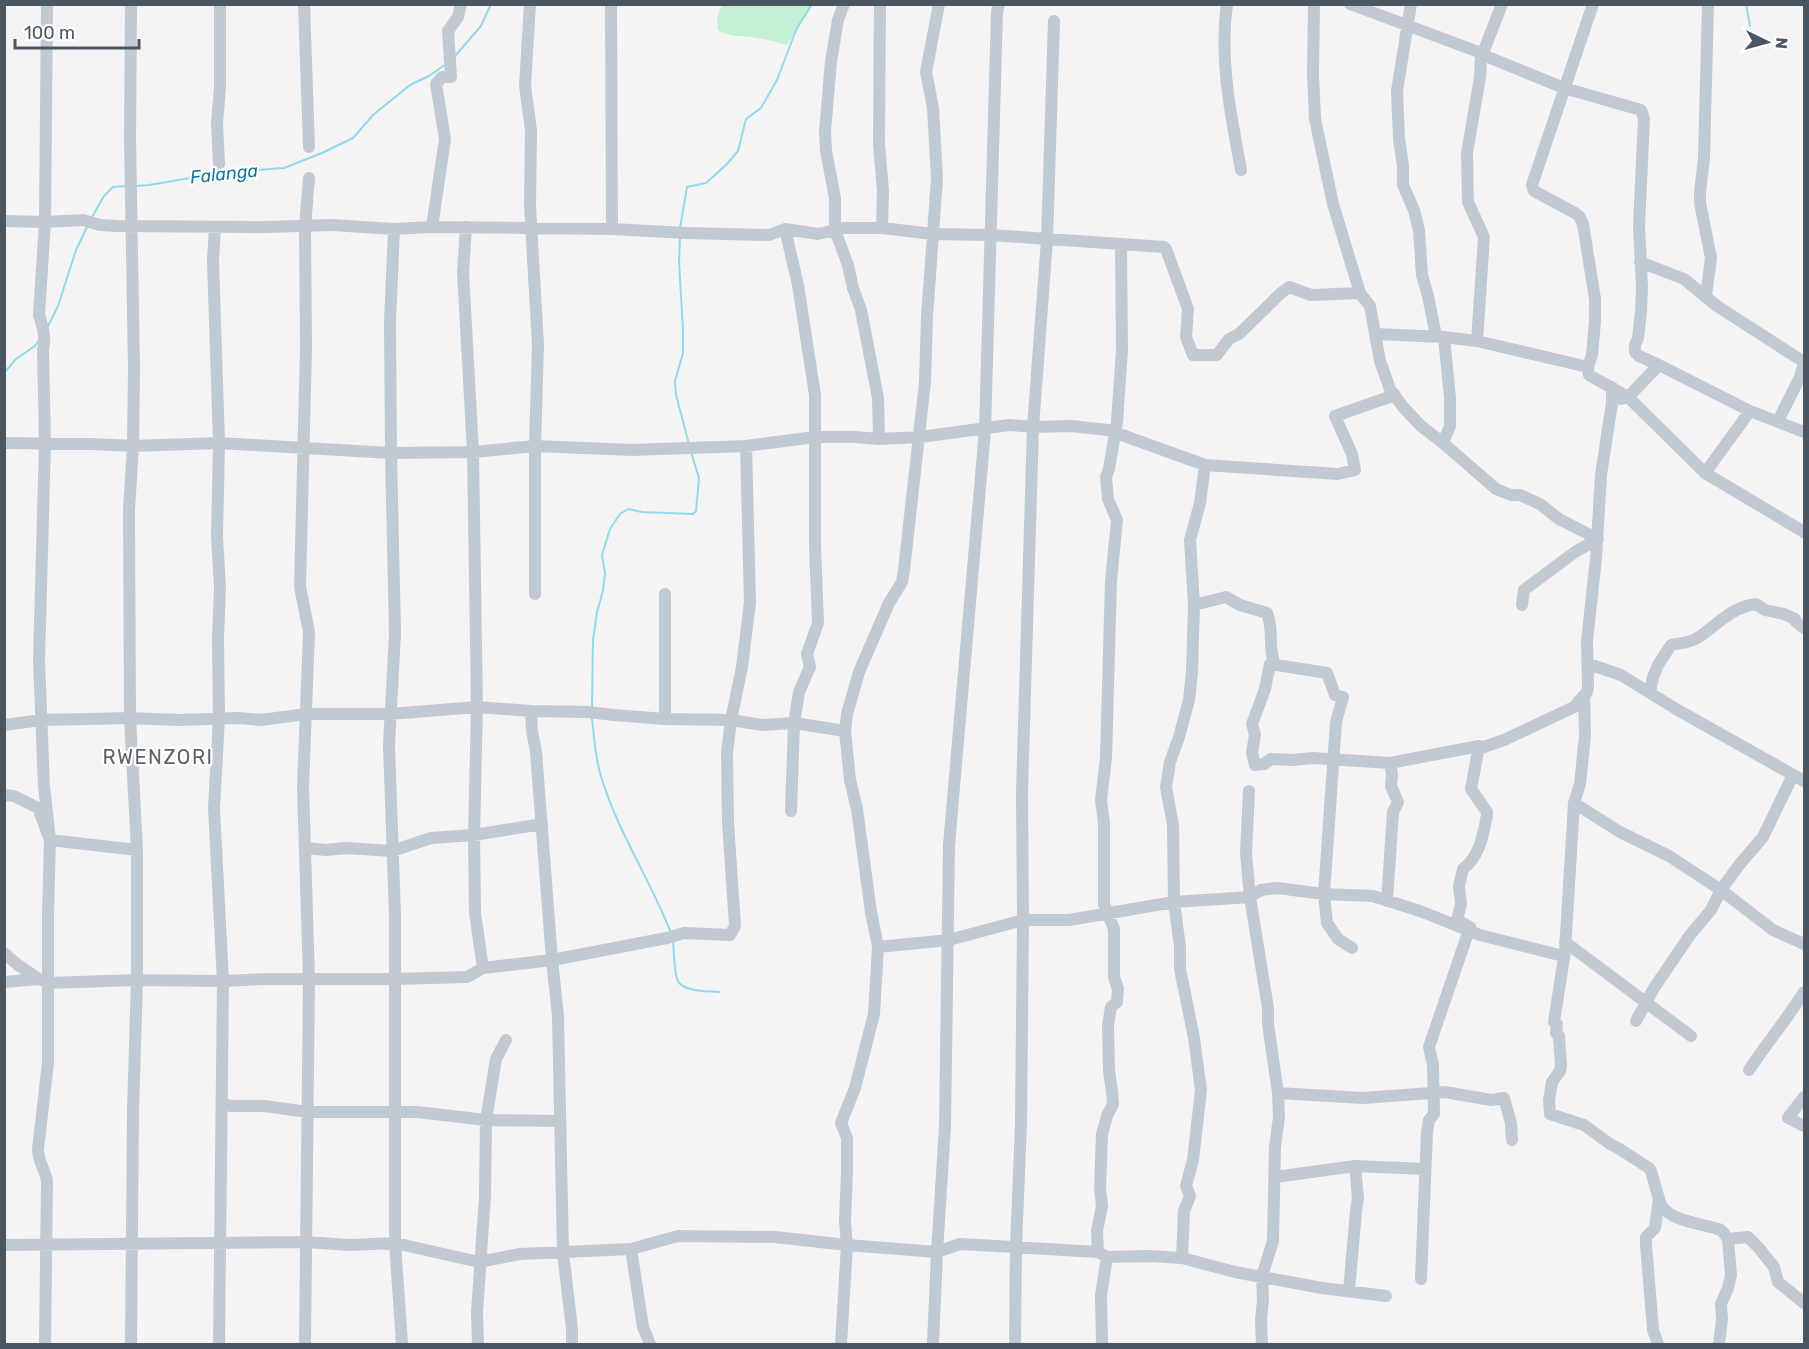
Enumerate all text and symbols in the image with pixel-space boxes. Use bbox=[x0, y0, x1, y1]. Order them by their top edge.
scale bar bbox=[15, 12, 140, 50]
north arrow bbox=[1737, 12, 1797, 72]
text: 100 m bbox=[24, 22, 75, 44]
text: N bbox=[1771, 37, 1791, 50]
water label: Falanga bbox=[189, 159, 260, 189]
district label: RWENZORI bbox=[103, 745, 213, 769]

